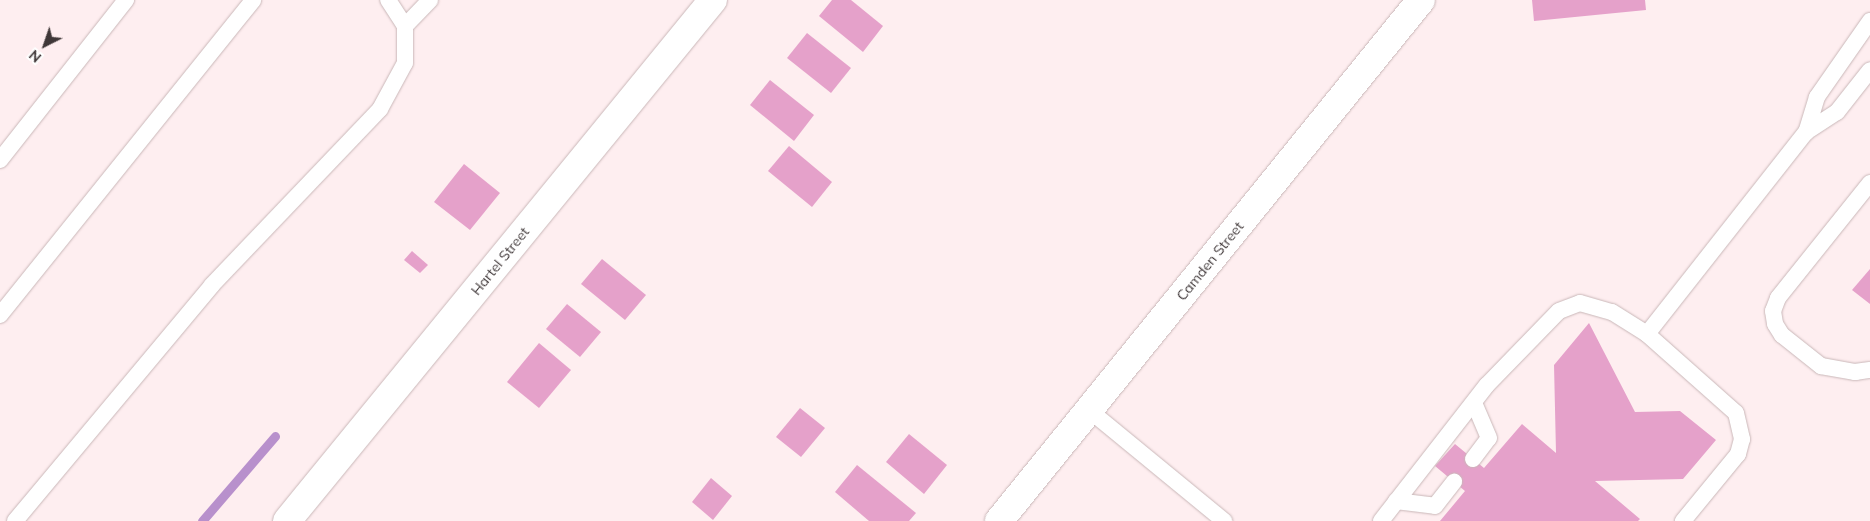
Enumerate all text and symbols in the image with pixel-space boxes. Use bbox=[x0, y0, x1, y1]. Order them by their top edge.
north arrow bbox=[20, 20, 70, 70]
text: N bbox=[25, 46, 45, 67]
street label: Camden Street bbox=[1173, 218, 1247, 304]
street label: Hartel Street bbox=[467, 224, 533, 298]

